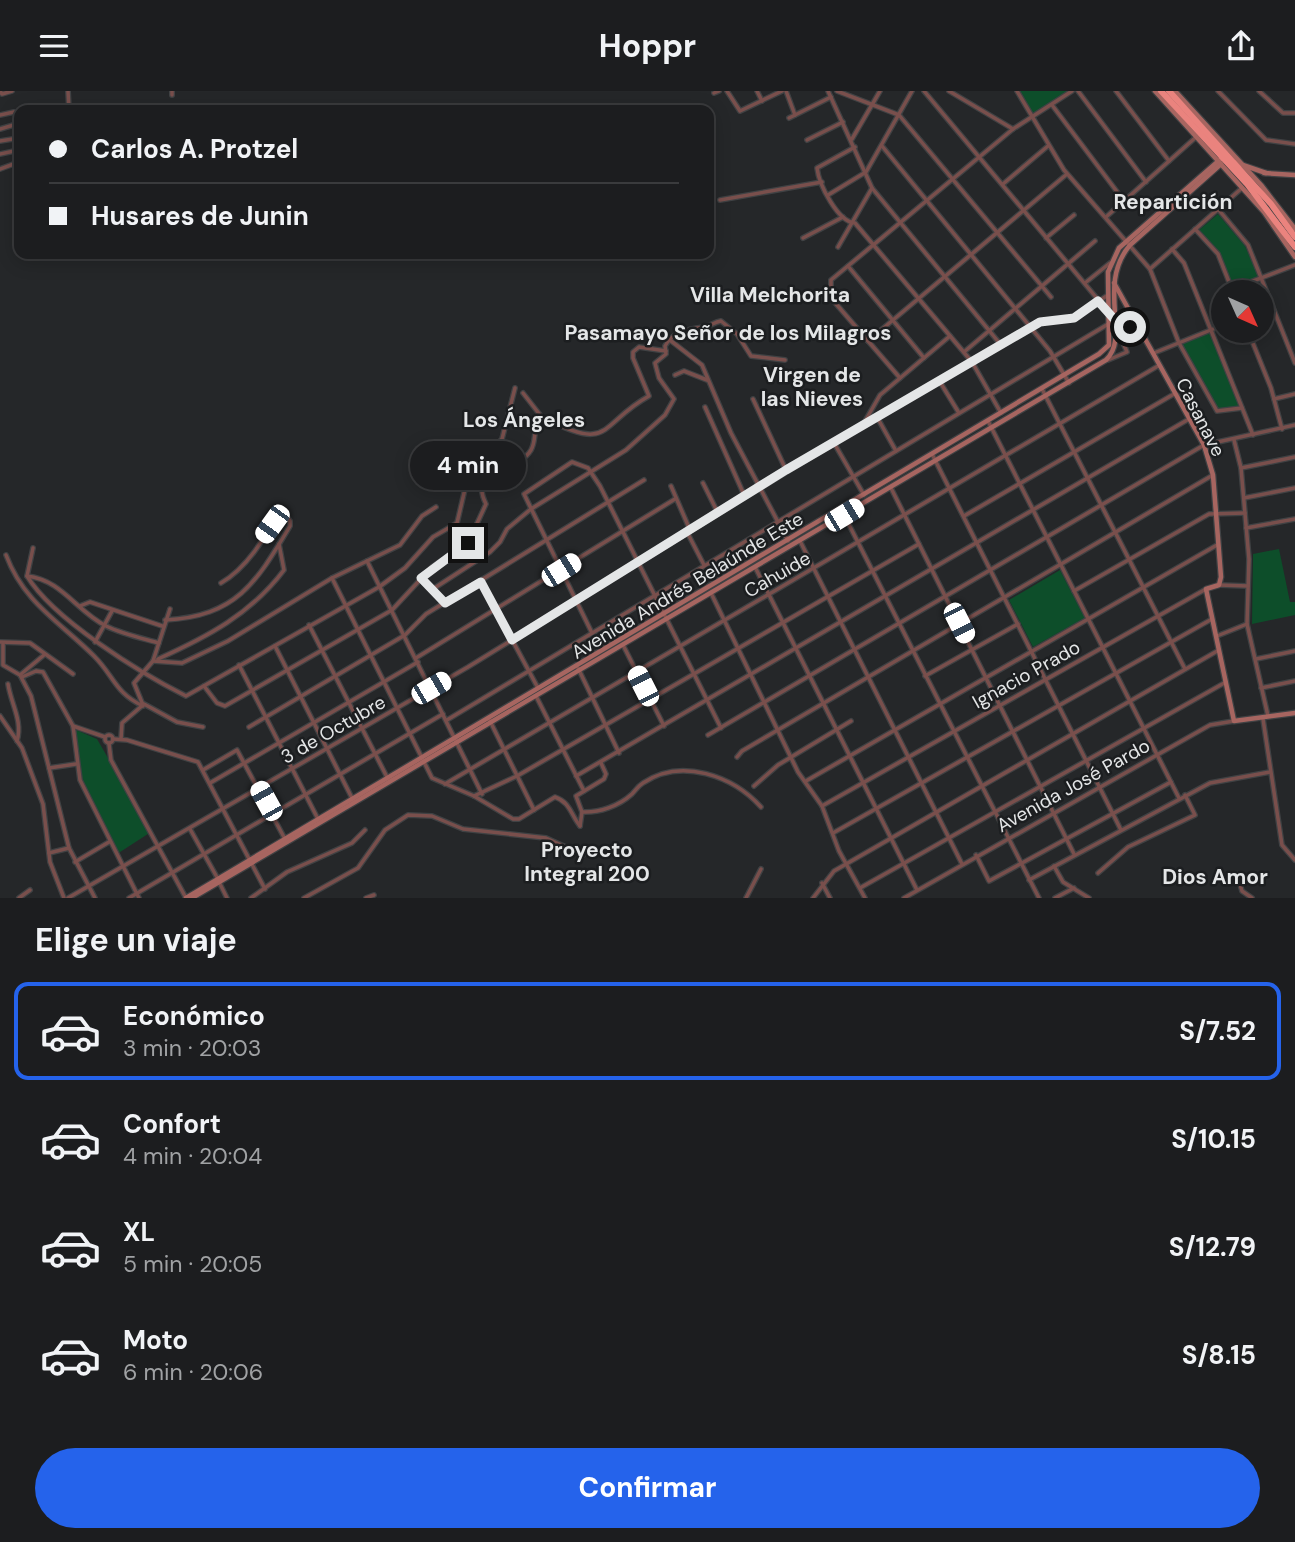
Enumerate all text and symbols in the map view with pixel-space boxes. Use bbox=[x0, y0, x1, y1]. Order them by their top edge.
text: Hoppr bbox=[599, 25, 696, 67]
icon: menu bbox=[35, 27, 73, 65]
icon: share bbox=[1222, 27, 1260, 65]
text: Carlos A. Protzel bbox=[91, 132, 298, 166]
district label: Repartición bbox=[1113, 188, 1233, 216]
text: Husares de Junin bbox=[91, 199, 309, 233]
north arrow bbox=[1211, 280, 1274, 343]
map controls bbox=[1211, 280, 1274, 343]
district label: Villa Melchorita bbox=[690, 281, 850, 309]
route start bbox=[1114, 311, 1146, 343]
district label: Pasamayo Señor de los Milagros bbox=[565, 319, 891, 347]
district label: Virgen de las Nieves bbox=[761, 361, 863, 413]
street label: Casanave bbox=[1170, 374, 1231, 461]
district label: Los Ángeles bbox=[463, 406, 585, 434]
callout: 4 min bbox=[410, 441, 526, 491]
text: 4 min bbox=[437, 450, 499, 480]
car bbox=[821, 495, 868, 535]
car bbox=[252, 501, 293, 547]
street label: Avenida Andrés Belaúnde Este bbox=[567, 506, 808, 665]
route end bbox=[452, 527, 484, 559]
street label: Cahuide bbox=[739, 545, 815, 604]
car bbox=[538, 550, 585, 590]
car bbox=[941, 600, 978, 646]
street label: Ignacio Prado bbox=[968, 635, 1085, 714]
car bbox=[625, 663, 662, 709]
car bbox=[408, 668, 455, 708]
street label: 3 de Octubre bbox=[276, 689, 390, 770]
street label: Avenida José Pardo bbox=[992, 733, 1154, 838]
car bbox=[247, 778, 286, 824]
district label: Proyecto Integral 200 bbox=[524, 836, 650, 888]
district label: Dios Amor bbox=[1162, 863, 1268, 891]
text: Elige un viaje bbox=[35, 919, 237, 961]
text: Económico bbox=[123, 999, 265, 1033]
icon: car bbox=[39, 1000, 102, 1063]
text: S/7.52 bbox=[1179, 1014, 1256, 1048]
text: 3 min · 20:03 bbox=[123, 1033, 261, 1063]
text: Confort bbox=[123, 1107, 221, 1141]
icon: car bbox=[39, 1108, 102, 1171]
text: S/10.15 bbox=[1171, 1122, 1256, 1156]
text: 4 min · 20:04 bbox=[123, 1141, 262, 1171]
text: XL bbox=[123, 1215, 155, 1249]
icon: car bbox=[39, 1216, 102, 1279]
text: S/12.79 bbox=[1169, 1230, 1256, 1264]
text: 5 min · 20:05 bbox=[123, 1249, 262, 1279]
text: Moto bbox=[123, 1323, 188, 1357]
icon: car bbox=[39, 1324, 102, 1387]
text: S/8.15 bbox=[1182, 1338, 1256, 1372]
text: 6 min · 20:06 bbox=[123, 1357, 263, 1387]
button: Confirmar bbox=[35, 1448, 1260, 1528]

